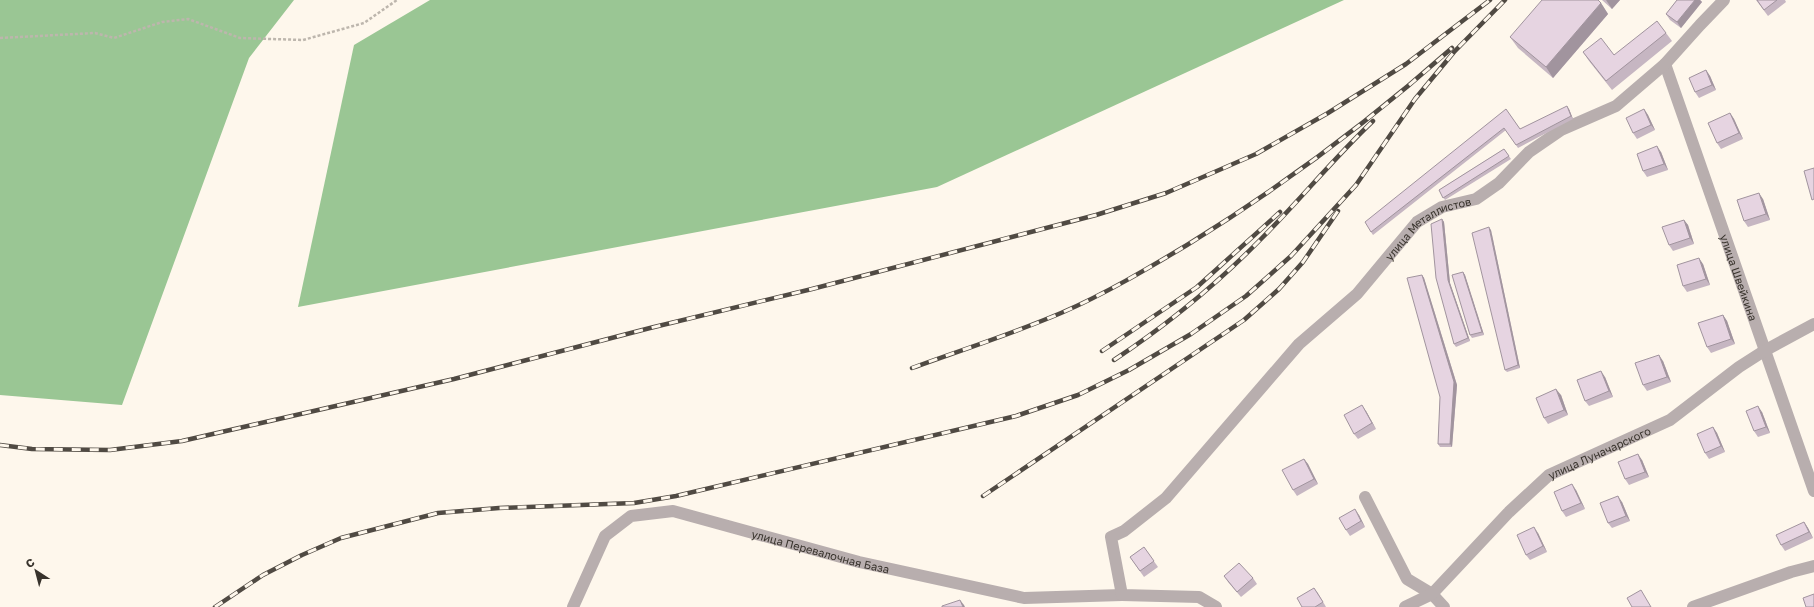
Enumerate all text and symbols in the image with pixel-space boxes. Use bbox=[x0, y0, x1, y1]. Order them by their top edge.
street label: улица Металлистов bbox=[1382, 194, 1472, 262]
street label: улица Швейкина bbox=[1718, 232, 1761, 322]
street label: улица Луначарского bbox=[1546, 423, 1653, 481]
street label: улица Перевалочная База bbox=[750, 526, 891, 575]
north arrow bbox=[16, 551, 56, 591]
text: С bbox=[23, 555, 37, 570]

